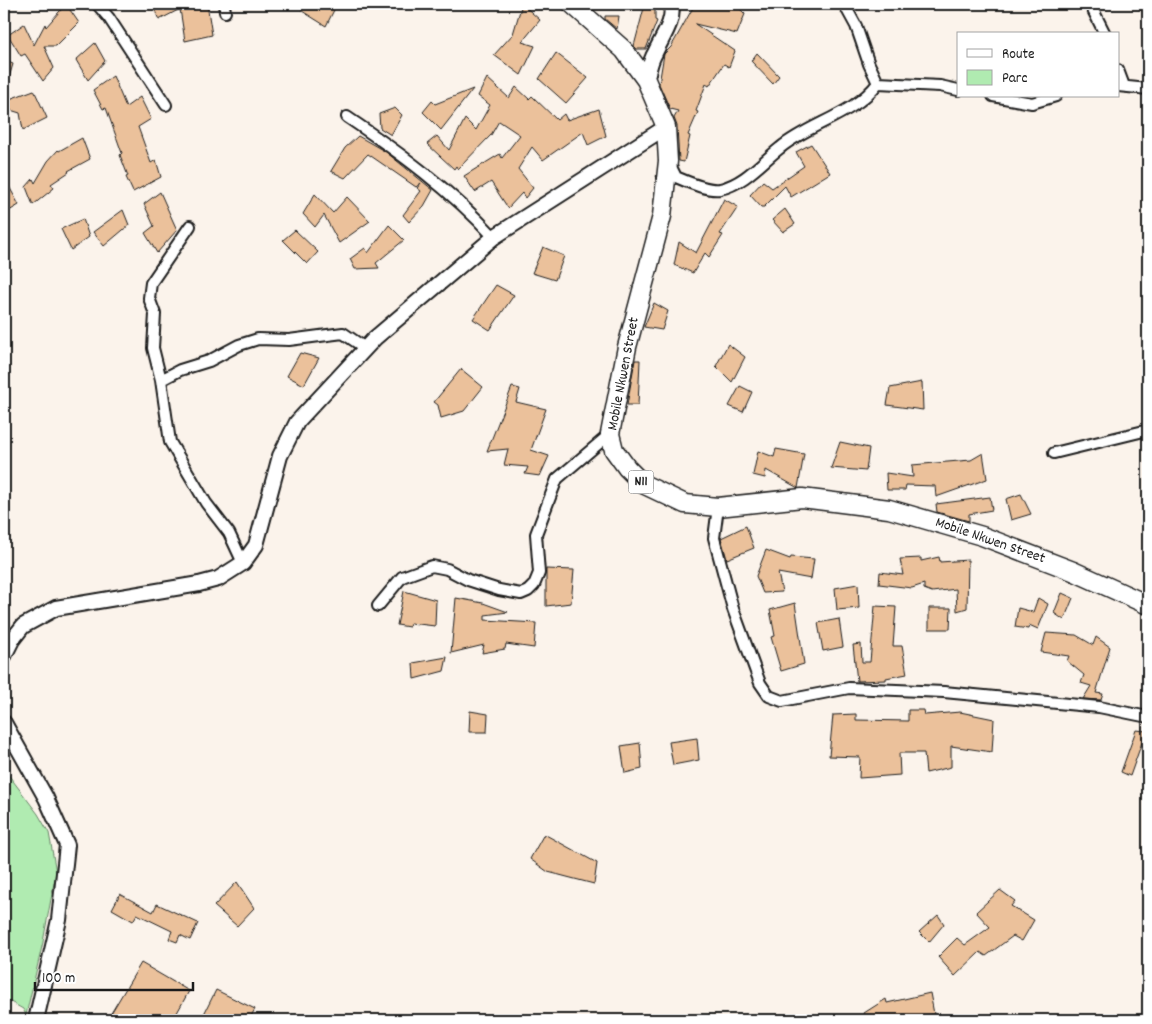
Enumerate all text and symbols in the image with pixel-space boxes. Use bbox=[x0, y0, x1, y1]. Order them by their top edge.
legend bbox=[957, 32, 1120, 98]
text: Route bbox=[1002, 44, 1035, 66]
text: Parc bbox=[1002, 68, 1027, 90]
street label: Mobile Nkwen Street bbox=[602, 315, 646, 433]
road number: N11 bbox=[628, 471, 654, 494]
street label: Mobile Nkwen Street bbox=[932, 512, 1048, 570]
scale bar bbox=[35, 959, 192, 991]
text: 100 m bbox=[42, 968, 75, 990]

